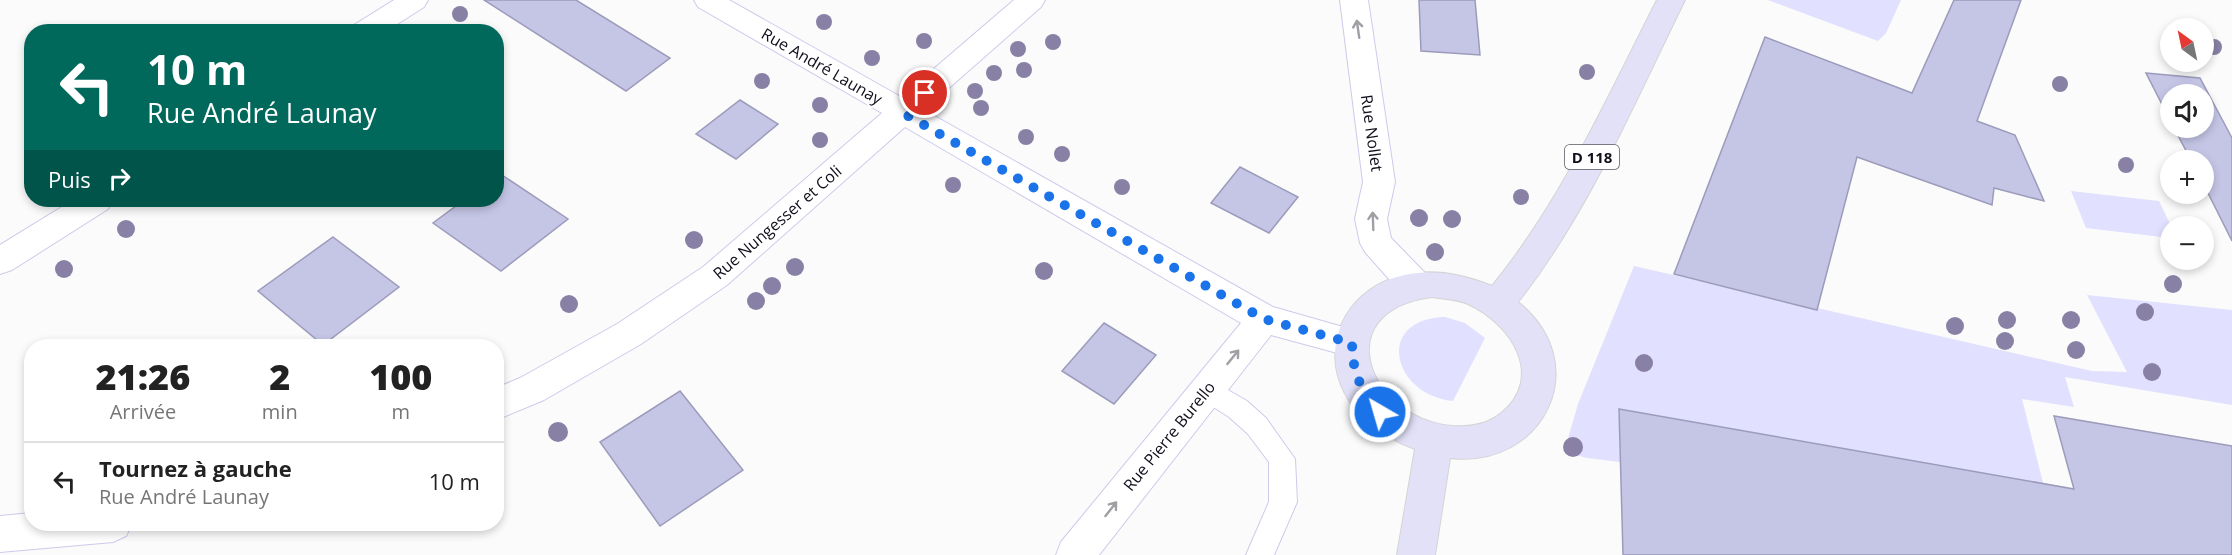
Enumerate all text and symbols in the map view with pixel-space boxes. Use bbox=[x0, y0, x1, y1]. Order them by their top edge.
north arrow bbox=[2160, 18, 2214, 72]
map controls bbox=[2160, 18, 2214, 270]
one-way arrow bbox=[1352, 19, 1363, 39]
street label: Rue André Launay bbox=[758, 22, 887, 110]
text: 10 m bbox=[147, 40, 247, 97]
icon: left bbox=[48, 48, 126, 126]
pin bbox=[899, 67, 950, 118]
icon: arrive bbox=[908, 76, 941, 109]
button: sound bbox=[2160, 84, 2214, 138]
street label: Rue Nollet bbox=[1356, 93, 1388, 173]
text: Rue André Launay bbox=[147, 94, 377, 131]
road number: D 118 bbox=[1565, 145, 1619, 169]
button: + bbox=[2160, 150, 2214, 204]
street label: Rue Nungesser et Coli bbox=[708, 160, 846, 284]
icon: right bbox=[103, 162, 136, 195]
text: Puis bbox=[48, 164, 91, 194]
one-way arrow bbox=[1367, 212, 1379, 232]
button: − bbox=[2160, 216, 2214, 270]
one-way arrow bbox=[1226, 350, 1240, 365]
text: 21:26 bbox=[96, 352, 190, 401]
text: 2 bbox=[269, 352, 290, 401]
text: 100 bbox=[369, 352, 432, 401]
street label: Rue Pierre Burello bbox=[1118, 377, 1220, 495]
position arrow bbox=[1348, 380, 1412, 444]
text: Arrivée bbox=[110, 398, 176, 425]
text: min bbox=[262, 398, 298, 425]
text: m bbox=[392, 398, 410, 425]
text: Tournez à gauche bbox=[99, 453, 292, 483]
icon: left bbox=[48, 465, 81, 498]
text: 10 m bbox=[429, 466, 480, 496]
text: Rue André Launay bbox=[99, 483, 269, 510]
one-way arrow bbox=[1105, 501, 1118, 517]

